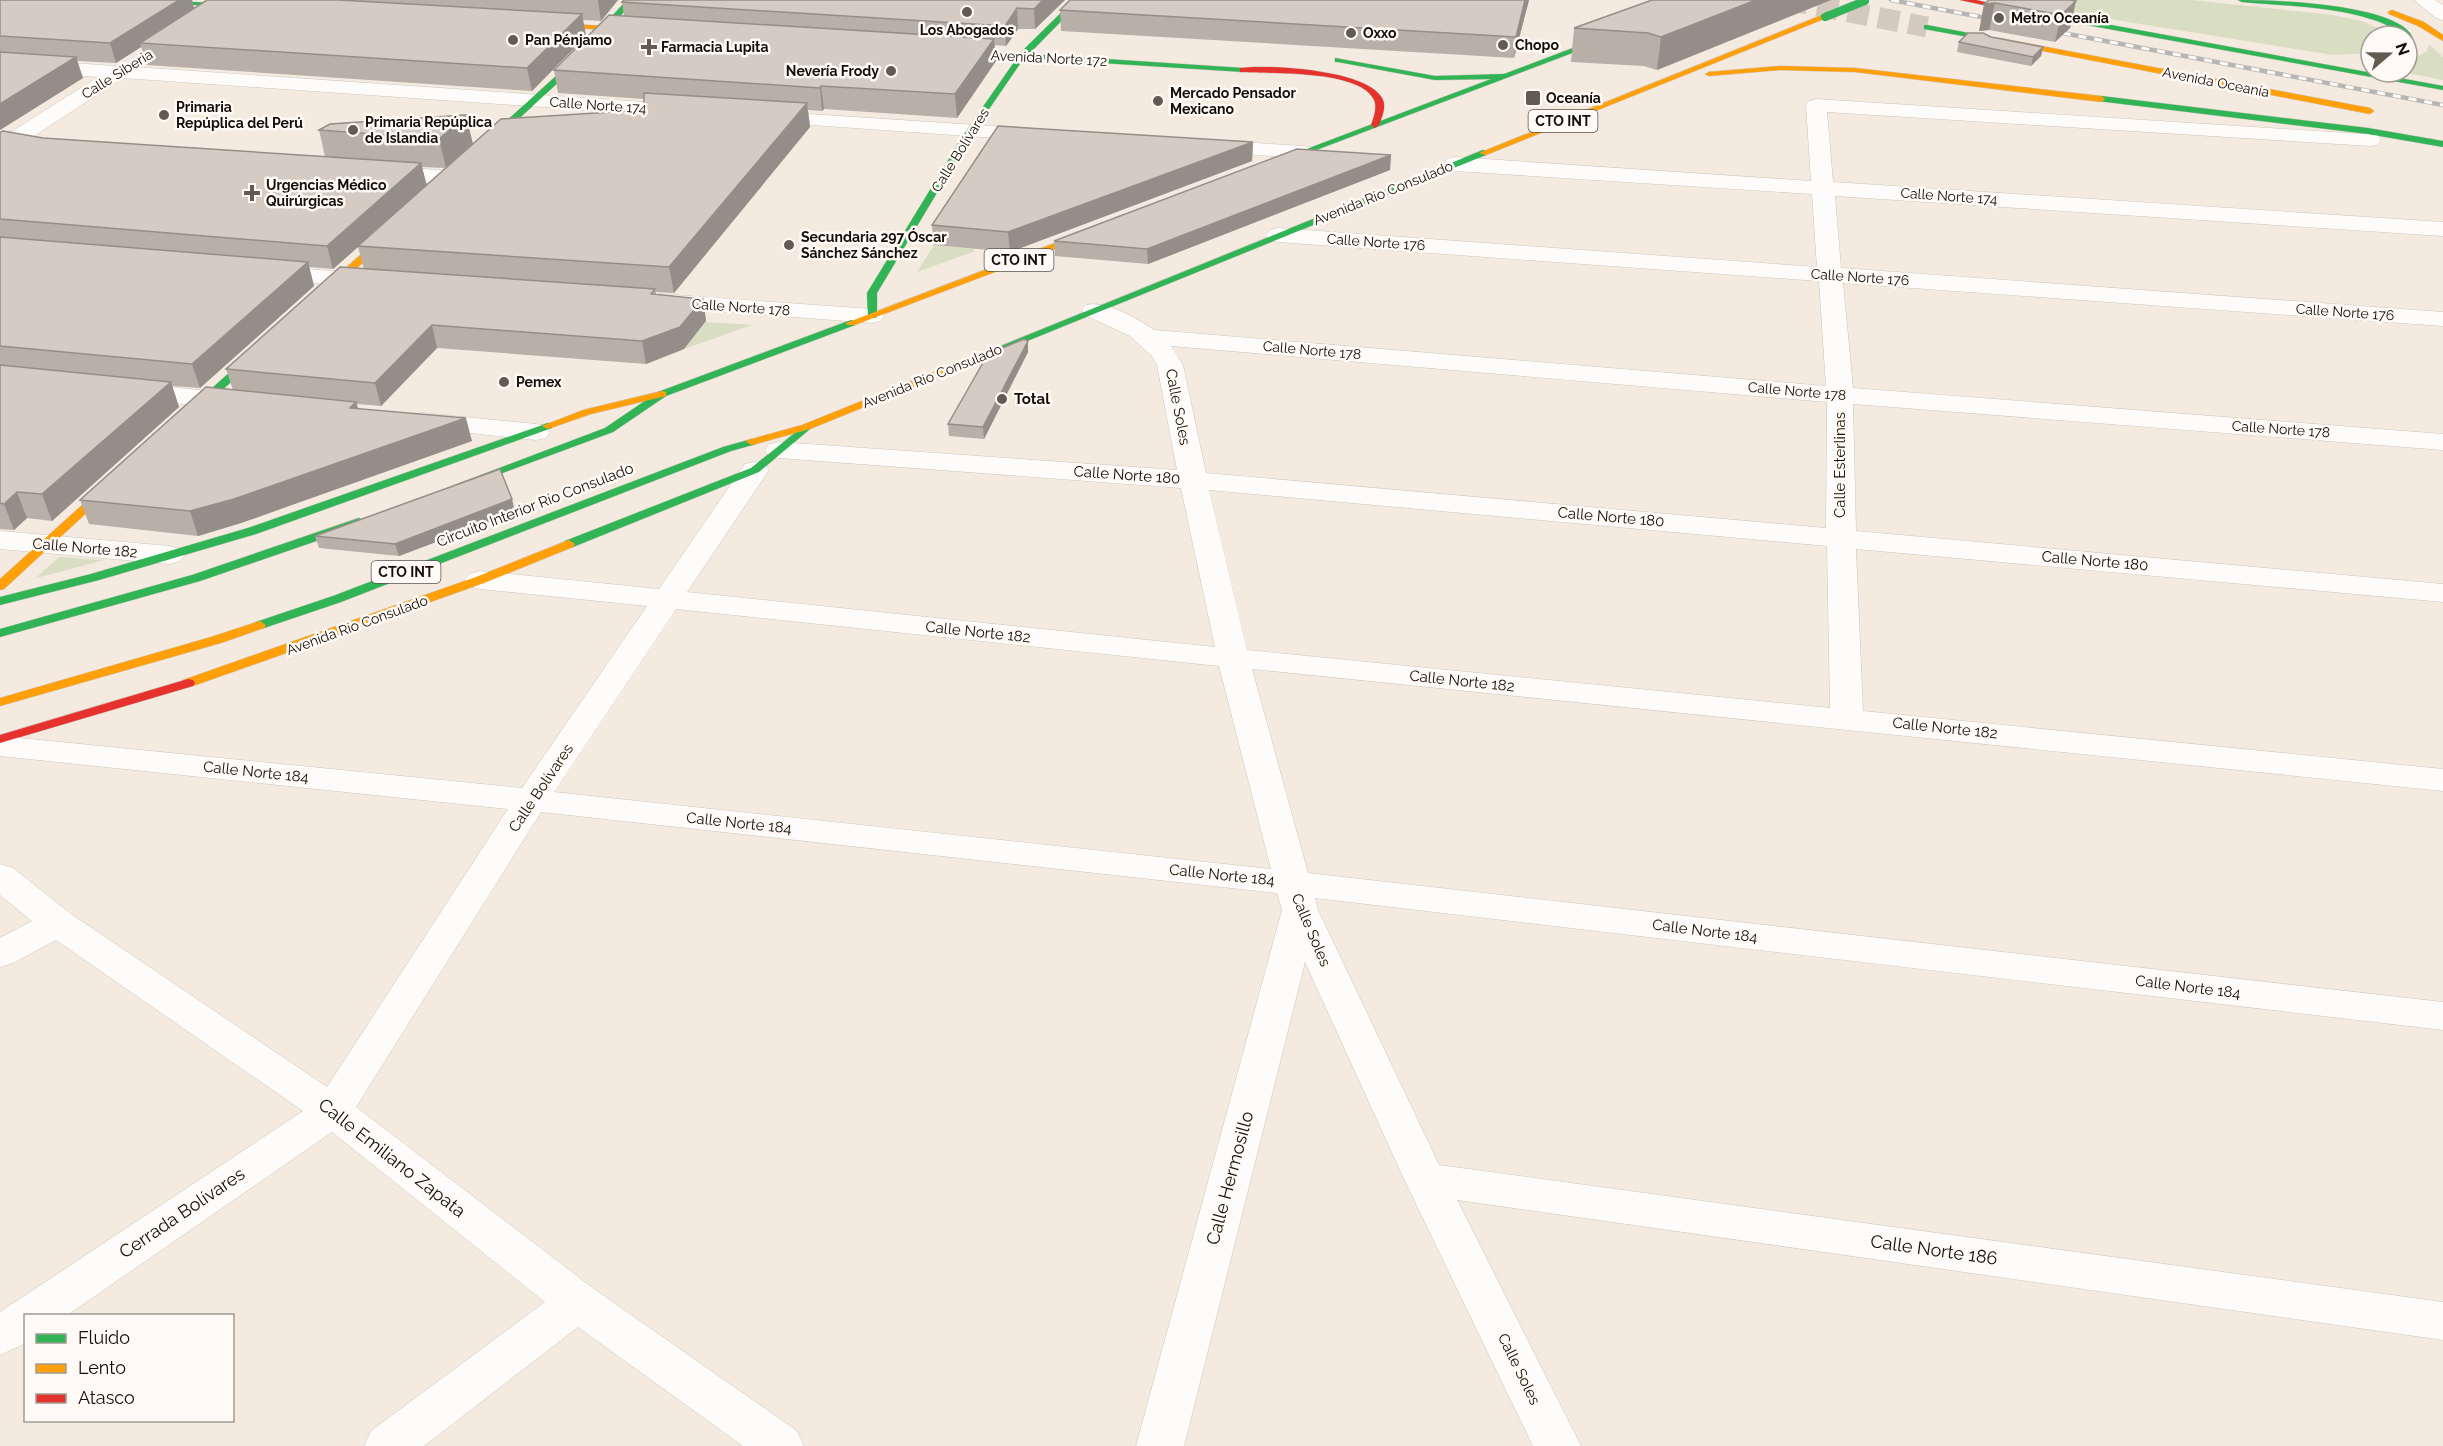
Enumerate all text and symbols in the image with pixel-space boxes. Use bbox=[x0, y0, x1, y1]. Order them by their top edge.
marker: Los Abogados bbox=[960, 5, 974, 19]
place label: Metro Oceanía bbox=[2011, 10, 2109, 26]
marker: Metro Oceanía bbox=[1992, 11, 2006, 25]
place label: Los Abogados bbox=[920, 22, 1014, 38]
north arrow bbox=[2359, 24, 2419, 84]
place label: Oxxo bbox=[1363, 25, 1397, 41]
marker: Oxxo bbox=[1344, 26, 1358, 40]
place label: Pan Pénjamo bbox=[525, 32, 613, 48]
marker: Pan Pénjamo bbox=[506, 33, 520, 47]
place label: Chopo bbox=[1515, 37, 1559, 53]
marker: Chopo bbox=[1496, 38, 1510, 52]
place label: Farmacia Lupita bbox=[661, 39, 769, 55]
marker: Farmacia Lupita bbox=[642, 40, 656, 54]
text: N bbox=[2392, 40, 2414, 58]
street label: Calle Siberia bbox=[79, 46, 155, 102]
street label: Avenida Norte 172 bbox=[990, 47, 1108, 69]
place label: Nevería Frody bbox=[786, 63, 879, 79]
marker: Nevería Frody bbox=[884, 64, 898, 78]
street label: Avenida Oceanía bbox=[2161, 64, 2271, 100]
place label: Mercado Pensador Mexicano bbox=[1170, 85, 1296, 117]
marker: Oceanía bbox=[1524, 89, 1542, 107]
place label: Oceanía bbox=[1546, 90, 1601, 106]
street label: Calle Norte 174 bbox=[549, 94, 647, 116]
marker: Mercado Pensador Mexicano bbox=[1151, 94, 1165, 108]
place label: Primaria Repúplica del Perú bbox=[176, 99, 303, 131]
street label: Calle Bolívares bbox=[928, 105, 992, 195]
marker: Primaria Repúplica del Perú bbox=[157, 108, 171, 122]
road number: CTO INT bbox=[1528, 110, 1598, 132]
place label: Primaria Repúplica de Islandia bbox=[365, 114, 492, 146]
marker: Primaria Repúplica de Islandia bbox=[346, 123, 360, 137]
street label: Avenida Río Consulado bbox=[1311, 158, 1455, 228]
place label: Urgencias Médico Quirúrgicas bbox=[266, 177, 387, 209]
marker: Urgencias Médico Quirúrgicas bbox=[243, 184, 261, 202]
street label: Calle Norte 174 bbox=[1900, 185, 1998, 207]
place label: Secundaria 297 Óscar Sánchez Sánchez bbox=[801, 228, 947, 261]
street label: Calle Norte 176 bbox=[1326, 231, 1426, 253]
marker: Secundaria 297 Óscar Sánchez Sánchez bbox=[782, 238, 796, 252]
road number: CTO INT bbox=[984, 249, 1054, 271]
street label: Calle Norte 176 bbox=[1810, 266, 1910, 288]
street label: Calle Norte 178 bbox=[691, 296, 791, 318]
street label: Calle Norte 176 bbox=[2295, 301, 2395, 323]
street label: Calle Norte 178 bbox=[1262, 338, 1362, 362]
street label: Avenida Río Consulado bbox=[860, 341, 1004, 411]
street label: Calle Soles bbox=[1162, 367, 1194, 447]
place label: Pemex bbox=[516, 374, 562, 390]
marker: Pemex bbox=[497, 375, 511, 389]
street label: Calle Norte 178 bbox=[1747, 379, 1847, 403]
place label: Total bbox=[1014, 390, 1050, 408]
marker: Total bbox=[995, 392, 1009, 406]
street label: Calle Esterlinas bbox=[1831, 412, 1849, 518]
street label: Calle Norte 178 bbox=[2231, 418, 2331, 440]
street label: Circuito Interior Río Consulado bbox=[434, 459, 636, 551]
street label: Calle Norte 180 bbox=[1073, 462, 1181, 488]
street label: Calle Norte 180 bbox=[1557, 503, 1665, 531]
street label: Calle Norte 182 bbox=[32, 534, 139, 562]
street label: Calle Norte 180 bbox=[2041, 547, 2149, 575]
road number: CTO INT bbox=[372, 561, 440, 583]
street label: Avenida Río Consulado bbox=[284, 592, 430, 658]
street label: Calle Norte 182 bbox=[925, 618, 1032, 646]
street label: Calle Norte 182 bbox=[1409, 667, 1516, 695]
street label: Calle Norte 182 bbox=[1892, 714, 1999, 742]
street label: Calle Bolívares bbox=[505, 740, 577, 836]
street label: Calle Norte 184 bbox=[202, 758, 310, 786]
street label: Calle Norte 184 bbox=[685, 809, 793, 837]
street label: Calle Norte 184 bbox=[1168, 861, 1276, 889]
street label: Calle Soles bbox=[1288, 891, 1334, 969]
street label: Calle Norte 184 bbox=[1651, 916, 1759, 946]
street label: Calle Norte 184 bbox=[2134, 972, 2242, 1002]
street label: Calle Emiliano Zapata bbox=[315, 1094, 470, 1222]
street label: Calle Hermosillo bbox=[1202, 1108, 1258, 1247]
street label: Cerrada Bolívares bbox=[115, 1163, 249, 1262]
street label: Calle Norte 186 bbox=[1869, 1230, 1999, 1269]
legend bbox=[24, 1314, 234, 1422]
text: Fluido bbox=[78, 1327, 130, 1348]
street label: Calle Soles bbox=[1494, 1330, 1544, 1408]
text: Lento bbox=[78, 1357, 126, 1378]
text: Atasco bbox=[78, 1387, 135, 1408]

